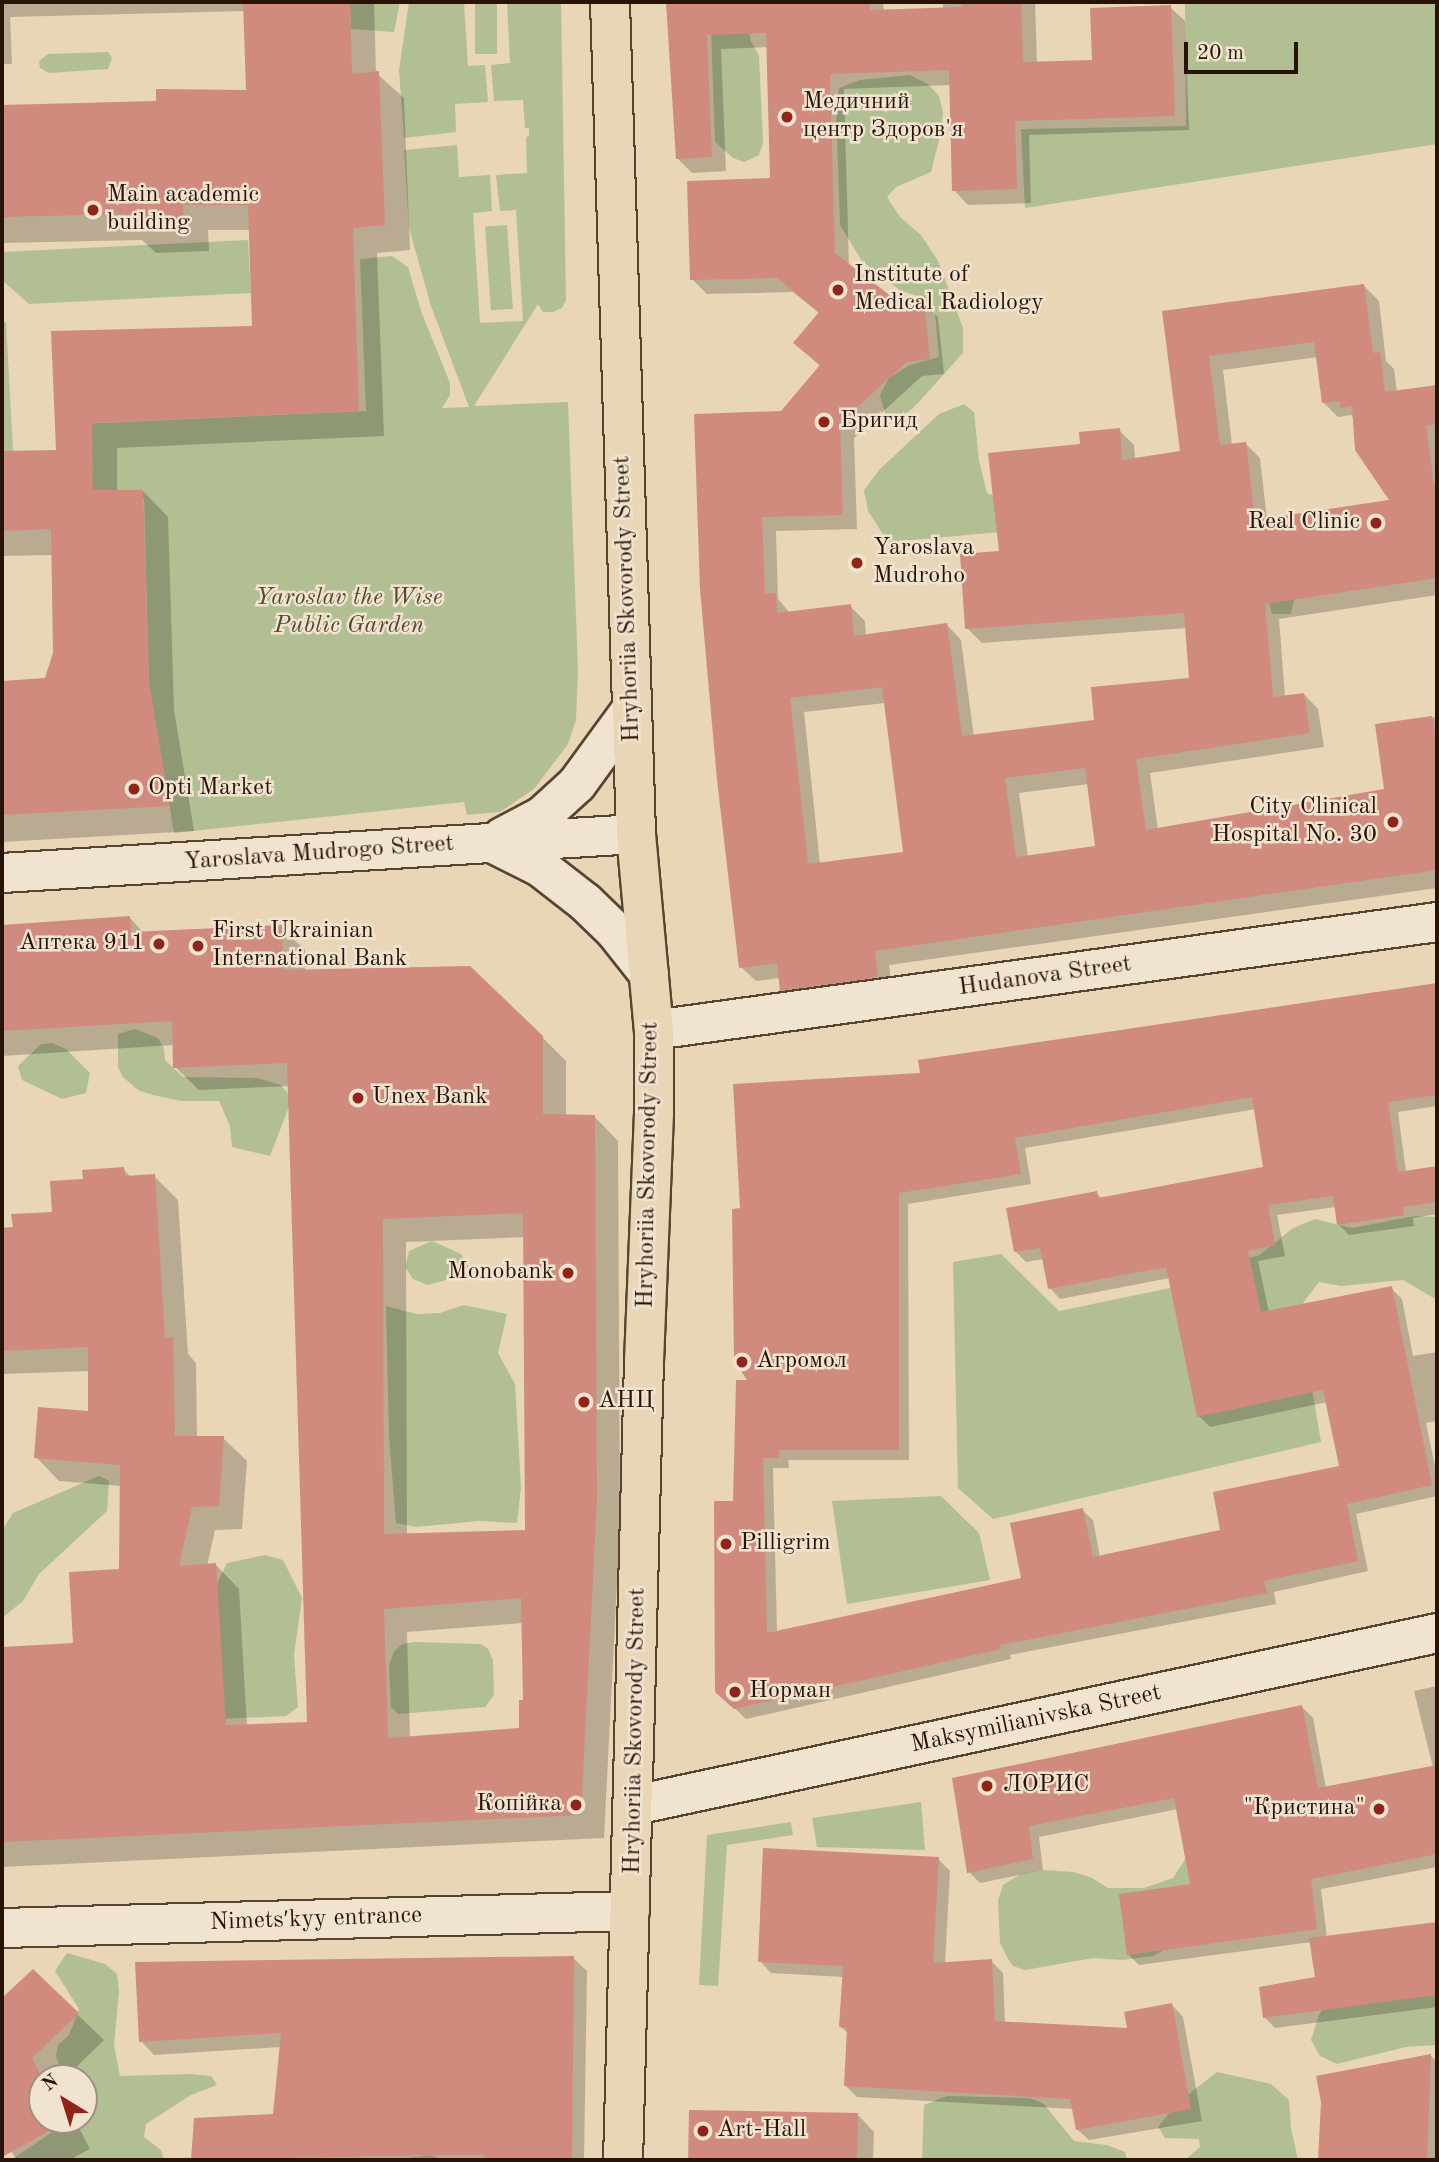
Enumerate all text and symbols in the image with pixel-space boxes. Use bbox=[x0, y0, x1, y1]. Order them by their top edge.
scale bar bbox=[1187, 28, 1301, 72]
text: 20 m bbox=[1197, 43, 1244, 64]
place label: Медичний центр Здоров'я bbox=[803, 89, 964, 145]
marker: Медичний центр Здоров'я bbox=[777, 107, 797, 127]
place label: Main academic building bbox=[107, 182, 259, 238]
marker: Main academic building bbox=[85, 202, 101, 218]
place label: Institute of Medical Radiology bbox=[854, 262, 1044, 318]
marker: Institute of Medical Radiology bbox=[828, 280, 848, 300]
place label: Бригид bbox=[840, 408, 917, 436]
marker: Бригид bbox=[814, 412, 834, 432]
street label: Hryhoriia Skovorody Street bbox=[609, 455, 647, 743]
place label: Real Clinic bbox=[1248, 509, 1360, 537]
marker: Real Clinic bbox=[1366, 513, 1386, 533]
place label: Yaroslava Mudroho bbox=[873, 535, 974, 591]
marker: Yaroslava Mudroho bbox=[847, 553, 867, 573]
park label: Yaroslav the Wise Public Garden bbox=[256, 585, 442, 641]
place label: Opti Market bbox=[148, 775, 273, 803]
marker: Opti Market bbox=[126, 781, 142, 797]
place label: City Clinical Hospital No. 30 bbox=[1212, 794, 1377, 850]
marker: City Clinical Hospital No. 30 bbox=[1383, 812, 1403, 832]
street label: Yaroslava Mudrogo Street bbox=[183, 830, 455, 878]
place label: First Ukrainian International Bank bbox=[212, 918, 407, 974]
place label: Аптека 911 bbox=[19, 930, 145, 958]
marker: Аптека 911 bbox=[151, 936, 167, 952]
marker: First Ukrainian International Bank bbox=[190, 938, 206, 954]
street label: Hudanova Street bbox=[957, 951, 1133, 1003]
street label: Hryhoriia Skovorody Street bbox=[632, 1021, 666, 1309]
place label: Unex Bank bbox=[372, 1084, 488, 1112]
marker: Unex Bank bbox=[350, 1090, 366, 1106]
place label: Monobank bbox=[448, 1259, 554, 1287]
marker: Monobank bbox=[560, 1265, 576, 1281]
place label: Агромол bbox=[756, 1348, 847, 1376]
marker: Агромол bbox=[734, 1354, 750, 1370]
place label: АНЦ bbox=[598, 1388, 654, 1416]
marker: АНЦ bbox=[576, 1394, 592, 1410]
place label: Pilligrim bbox=[740, 1530, 831, 1558]
marker: Pilligrim bbox=[718, 1536, 734, 1552]
street label: Hryhoriia Skovorody Street bbox=[619, 1587, 653, 1875]
place label: Норман bbox=[749, 1678, 831, 1706]
street label: Maksymilianivska Street bbox=[908, 1679, 1164, 1761]
marker: Норман bbox=[727, 1684, 743, 1700]
place label: ЛОРИС bbox=[1003, 1772, 1089, 1800]
marker: ЛОРИС bbox=[977, 1776, 997, 1796]
place label: Копійка bbox=[476, 1791, 562, 1819]
place label: "Кристина" bbox=[1244, 1795, 1365, 1823]
marker: Копійка bbox=[568, 1797, 584, 1813]
marker: "Кристина" bbox=[1371, 1801, 1387, 1817]
street label: Nimetsʹkyy entrance bbox=[209, 1902, 423, 1938]
north arrow bbox=[28, 2064, 98, 2134]
text: N bbox=[39, 2072, 63, 2096]
place label: Art-Hall bbox=[717, 2117, 806, 2145]
marker: Art-Hall bbox=[695, 2123, 711, 2139]

